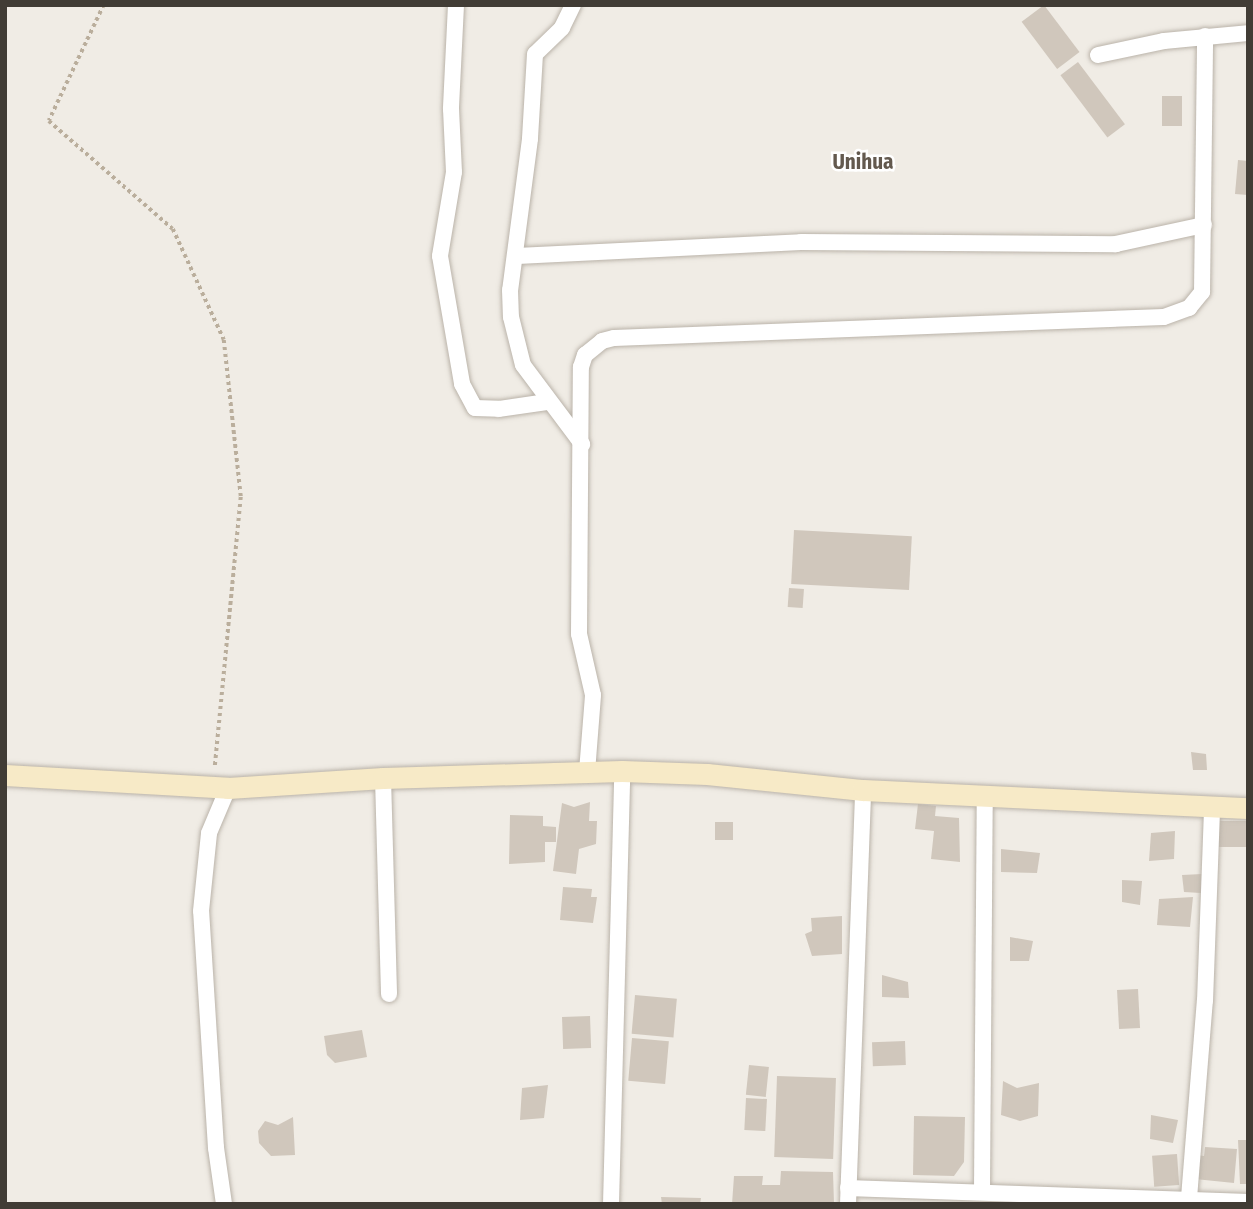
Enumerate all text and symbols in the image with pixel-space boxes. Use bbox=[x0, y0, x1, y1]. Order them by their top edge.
district label: Unihua bbox=[832, 149, 894, 175]

